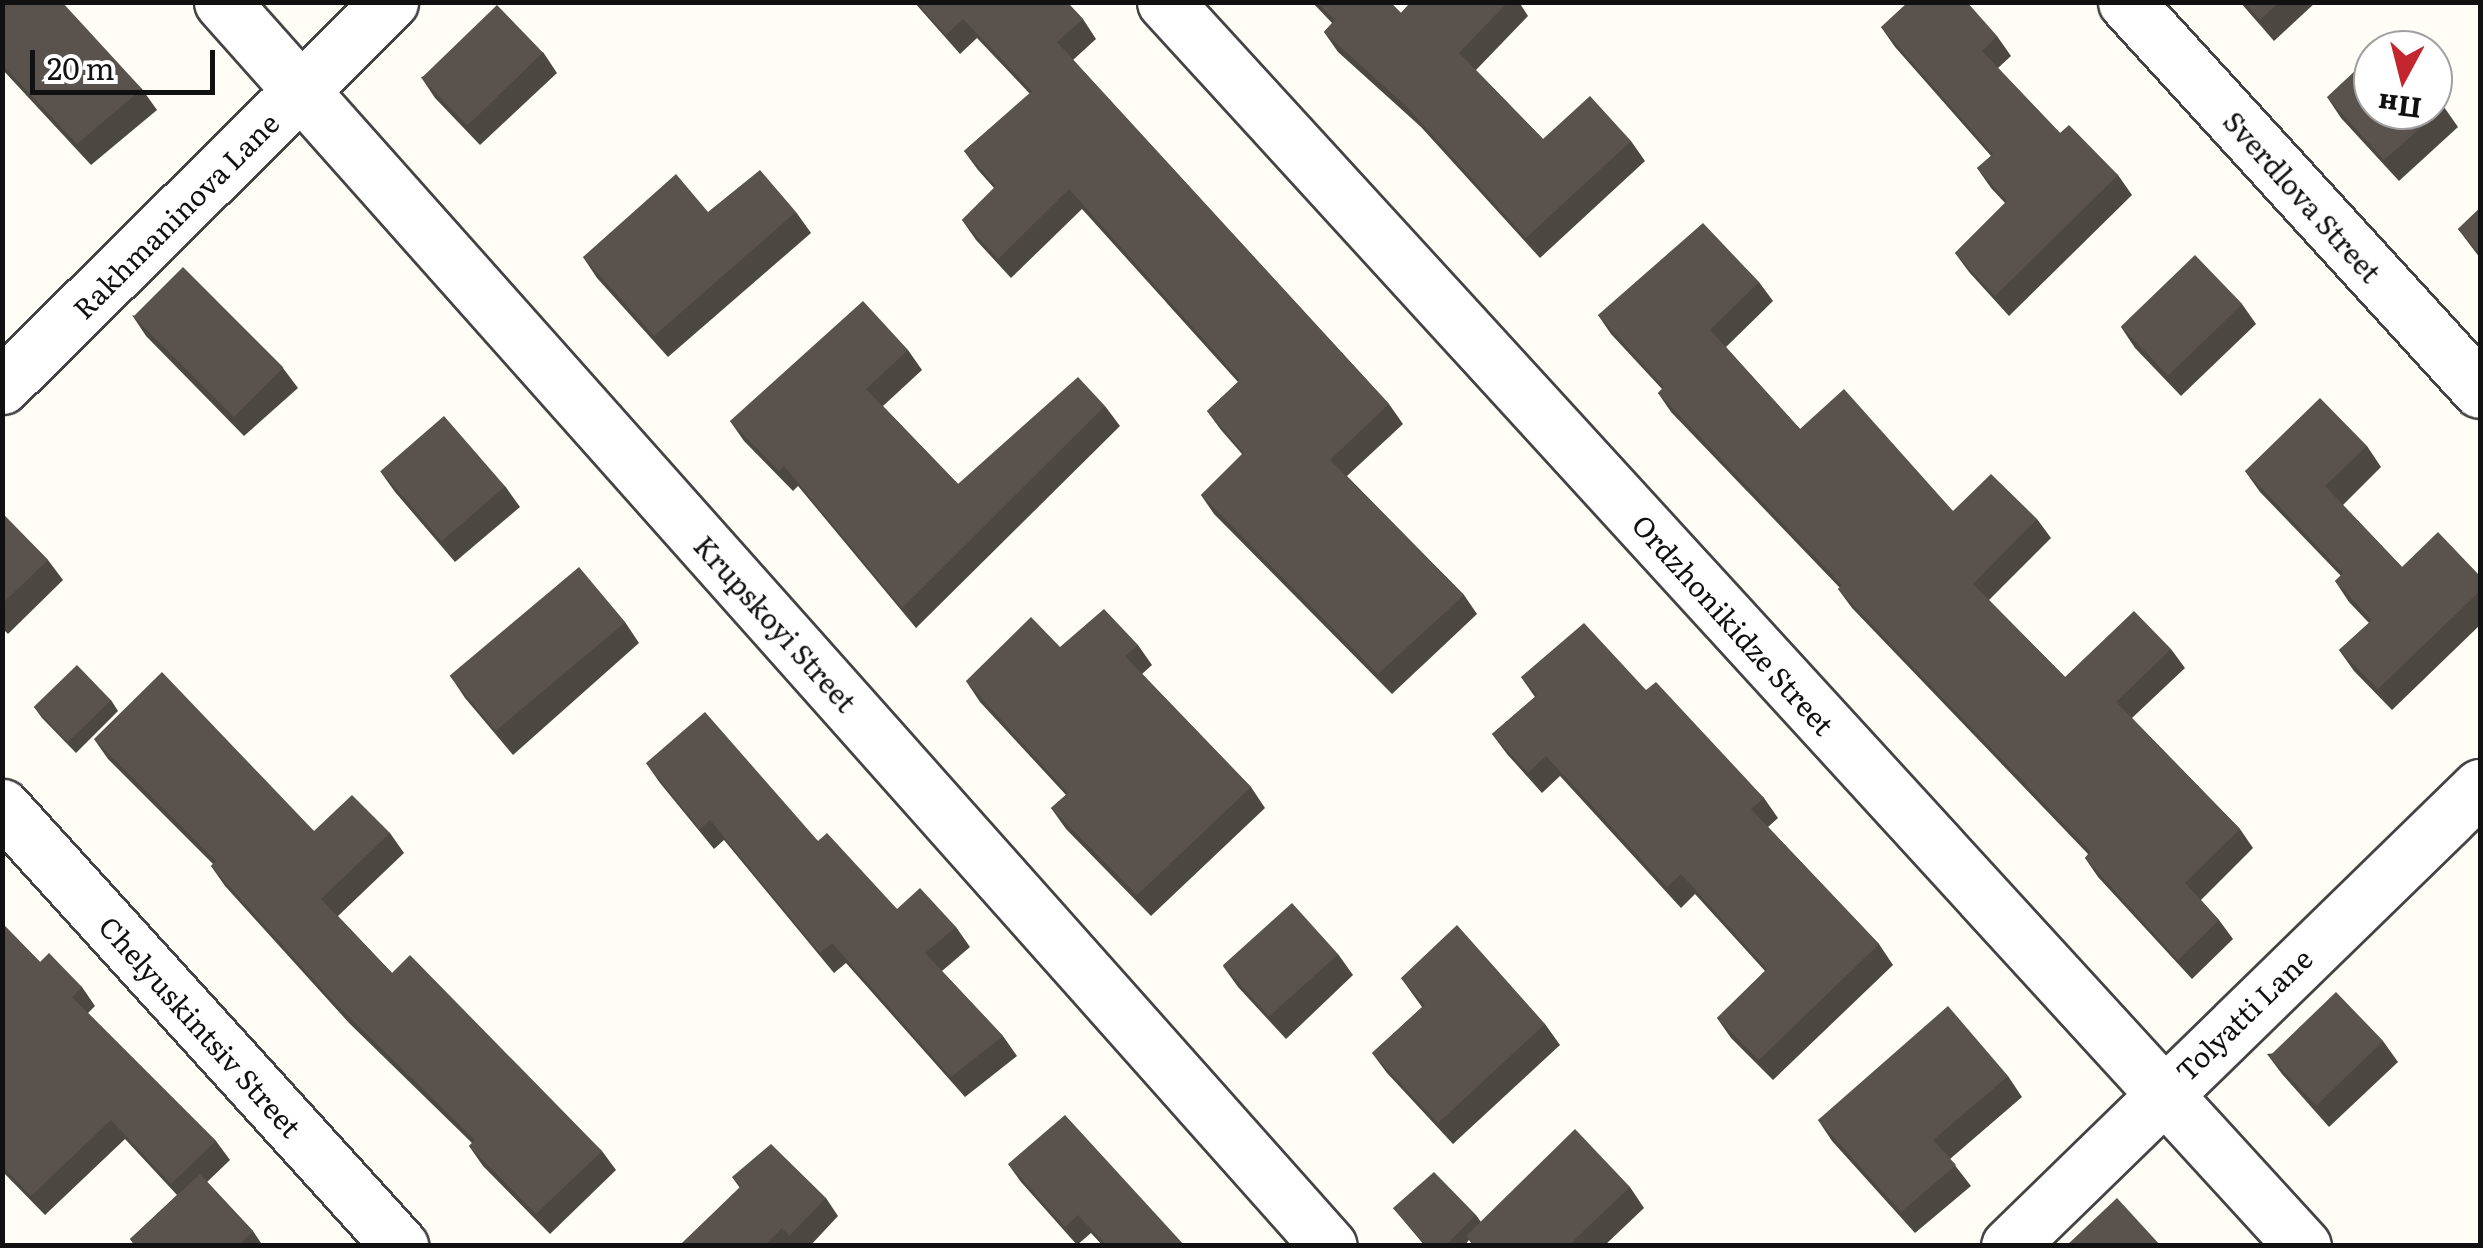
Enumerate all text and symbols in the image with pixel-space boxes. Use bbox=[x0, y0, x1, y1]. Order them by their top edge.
scale bar bbox=[35, 30, 220, 92]
north arrow bbox=[2353, 30, 2453, 130]
text: 20 m bbox=[47, 45, 115, 89]
text: Пн bbox=[2375, 84, 2424, 131]
street label: Sverdlova Street bbox=[2217, 104, 2389, 288]
street label: Rakhmaninova Lane bbox=[65, 105, 285, 325]
street label: Ordzhonikidze Street bbox=[1626, 507, 1842, 741]
street label: Krupskoyi Street bbox=[688, 528, 864, 718]
street label: Chelyuskintsiv Street bbox=[93, 909, 309, 1143]
street label: Tolyatti Lane bbox=[2168, 941, 2318, 1087]

